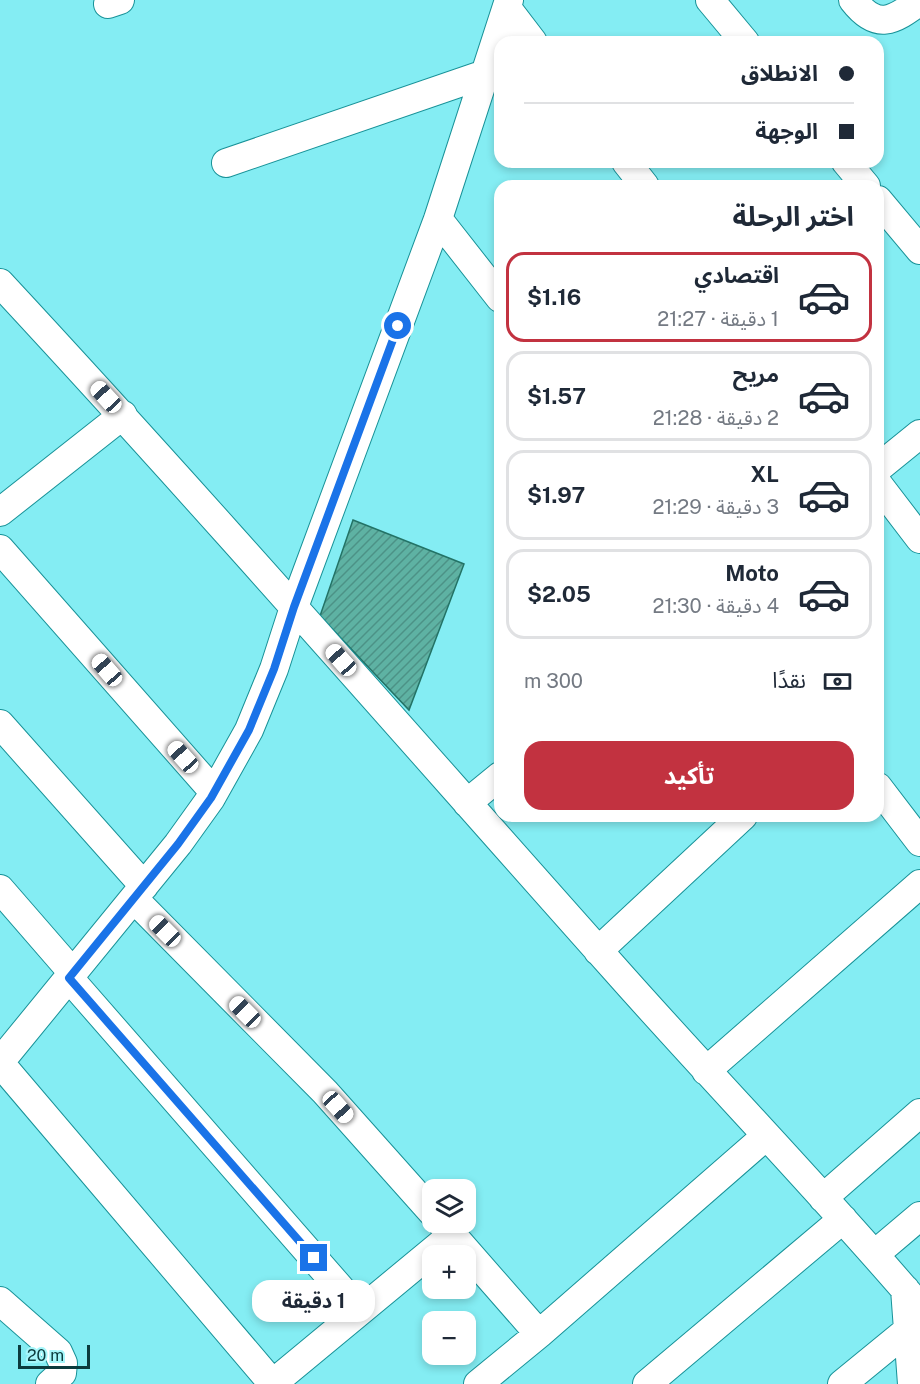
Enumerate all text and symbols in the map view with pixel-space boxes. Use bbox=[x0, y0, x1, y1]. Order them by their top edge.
text: الانطلاق bbox=[741, 60, 818, 86]
text: الوجهة bbox=[755, 118, 818, 144]
text: اختر الرحلة bbox=[733, 200, 854, 232]
text: اقتصادي bbox=[694, 262, 779, 288]
icon: car bbox=[797, 270, 851, 324]
text: $1.16 bbox=[527, 284, 581, 310]
text: 1 دقيقة · 21:27 bbox=[657, 307, 779, 331]
route start bbox=[384, 312, 411, 339]
text: مريح bbox=[733, 361, 779, 387]
icon: car bbox=[797, 369, 851, 423]
car bbox=[87, 378, 125, 416]
text: $1.57 bbox=[527, 383, 586, 409]
text: 2 دقيقة · 21:28 bbox=[653, 406, 779, 430]
text: XL bbox=[751, 461, 779, 487]
icon: car bbox=[797, 468, 851, 522]
text: $1.97 bbox=[527, 482, 585, 508]
text: 3 دقيقة · 21:29 bbox=[652, 495, 779, 519]
text: Moto bbox=[725, 560, 779, 586]
icon: car bbox=[797, 567, 851, 621]
text: $2.05 bbox=[527, 581, 591, 607]
text: 4 دقيقة · 21:30 bbox=[653, 594, 779, 618]
car bbox=[322, 641, 360, 679]
car bbox=[88, 651, 126, 689]
icon: cash bbox=[821, 665, 854, 698]
text: نقدًا bbox=[772, 667, 806, 693]
text: 300 m bbox=[524, 669, 583, 693]
car bbox=[164, 738, 202, 776]
button: تأكيد bbox=[524, 741, 854, 810]
car bbox=[146, 912, 184, 950]
car bbox=[226, 993, 264, 1031]
car bbox=[319, 1088, 357, 1126]
map controls bbox=[422, 1179, 476, 1365]
button: layers bbox=[422, 1179, 476, 1233]
route end bbox=[300, 1244, 327, 1271]
button: + bbox=[422, 1245, 476, 1299]
callout: 1 دقيقة bbox=[252, 1279, 376, 1321]
text: 1 دقيقة bbox=[282, 1289, 345, 1313]
button: − bbox=[422, 1311, 476, 1365]
scale bar bbox=[18, 1342, 90, 1370]
text: 20 m bbox=[27, 1346, 64, 1365]

